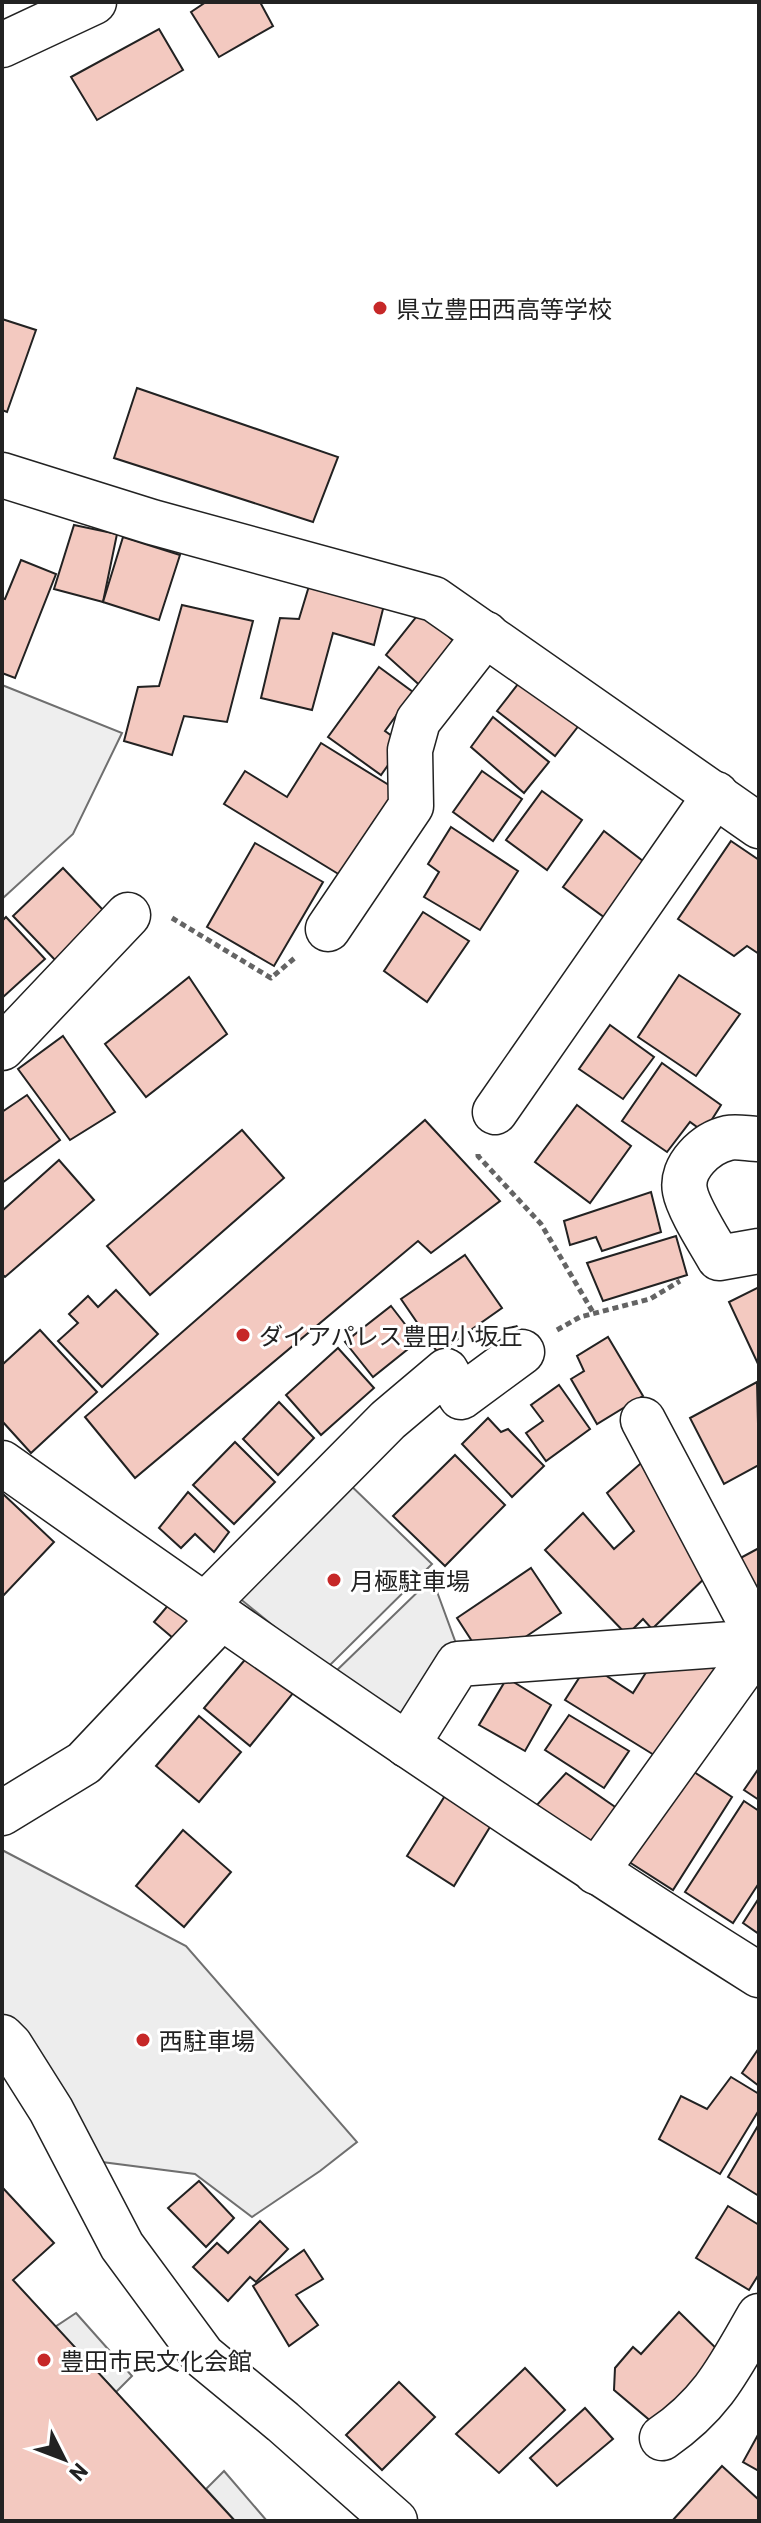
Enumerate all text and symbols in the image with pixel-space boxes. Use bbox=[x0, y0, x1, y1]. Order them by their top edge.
place label: 県立豊田西高等学校 bbox=[396, 294, 612, 323]
marker: 県立豊田西高等学校 bbox=[371, 299, 389, 317]
place label: ダイアパレス豊田小坂丘 bbox=[259, 1321, 523, 1350]
marker: ダイアパレス豊田小坂丘 bbox=[234, 1326, 252, 1344]
place label: 月極駐車場 bbox=[350, 1566, 470, 1595]
marker: 月極駐車場 bbox=[325, 1571, 343, 1589]
place label: 西駐車場 bbox=[159, 2026, 255, 2055]
marker: 西駐車場 bbox=[134, 2031, 152, 2049]
place label: 豊田市民文化会館 bbox=[60, 2346, 252, 2375]
marker: 豊田市民文化会館 bbox=[35, 2351, 53, 2369]
north arrow bbox=[24, 2419, 104, 2499]
text: N bbox=[65, 2459, 94, 2487]

